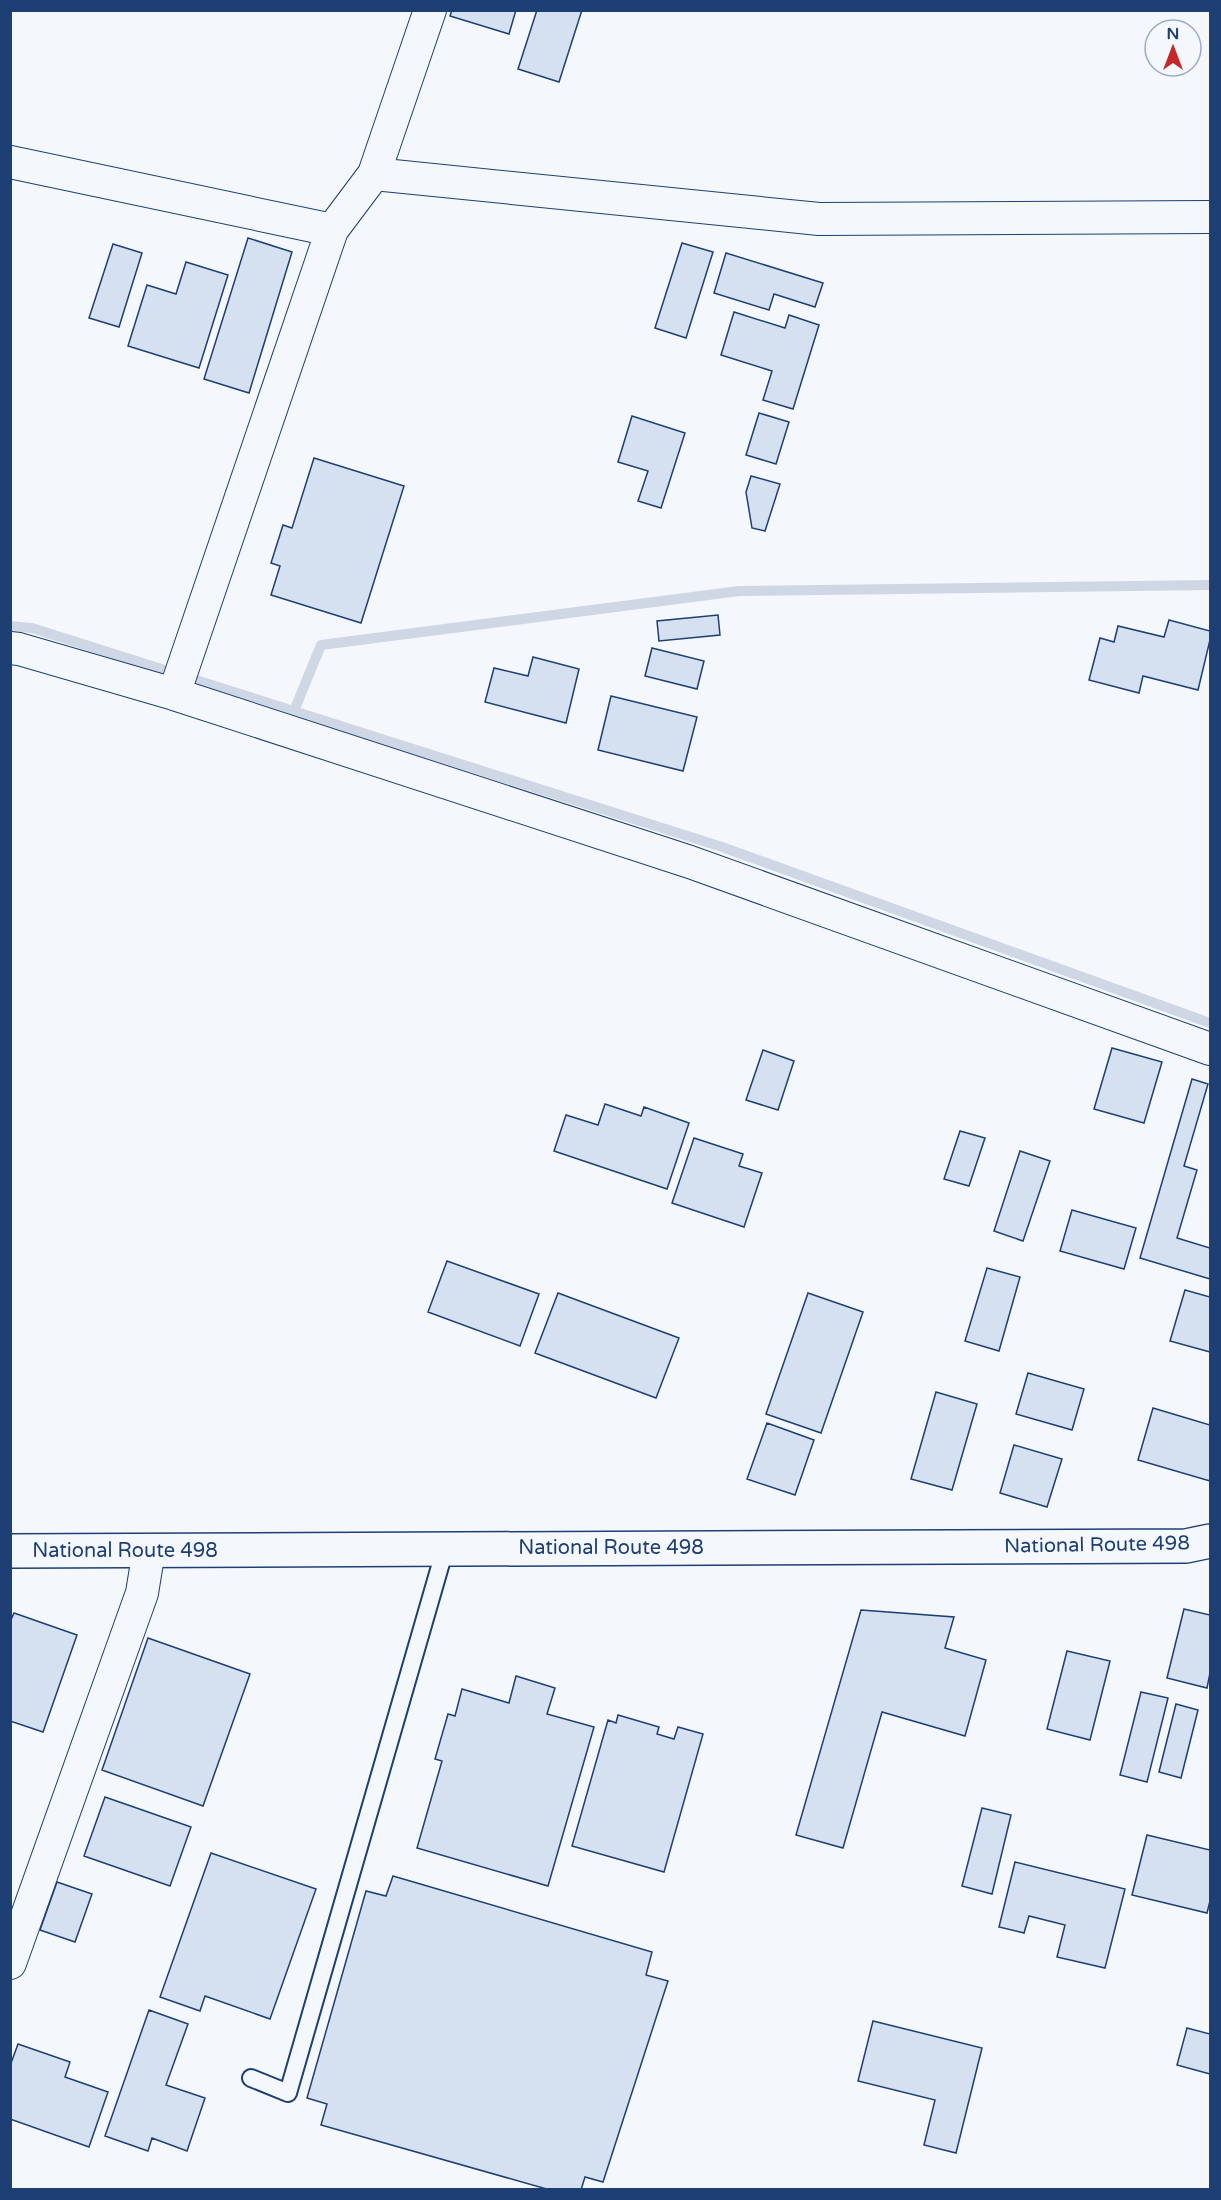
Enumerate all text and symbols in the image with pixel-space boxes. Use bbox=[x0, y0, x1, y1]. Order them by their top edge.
north arrow bbox=[1143, 18, 1203, 78]
text: N bbox=[1167, 24, 1179, 44]
street label: National Route 498 bbox=[1004, 1531, 1190, 1559]
street label: National Route 498 bbox=[518, 1536, 704, 1560]
street label: National Route 498 bbox=[32, 1539, 218, 1563]

